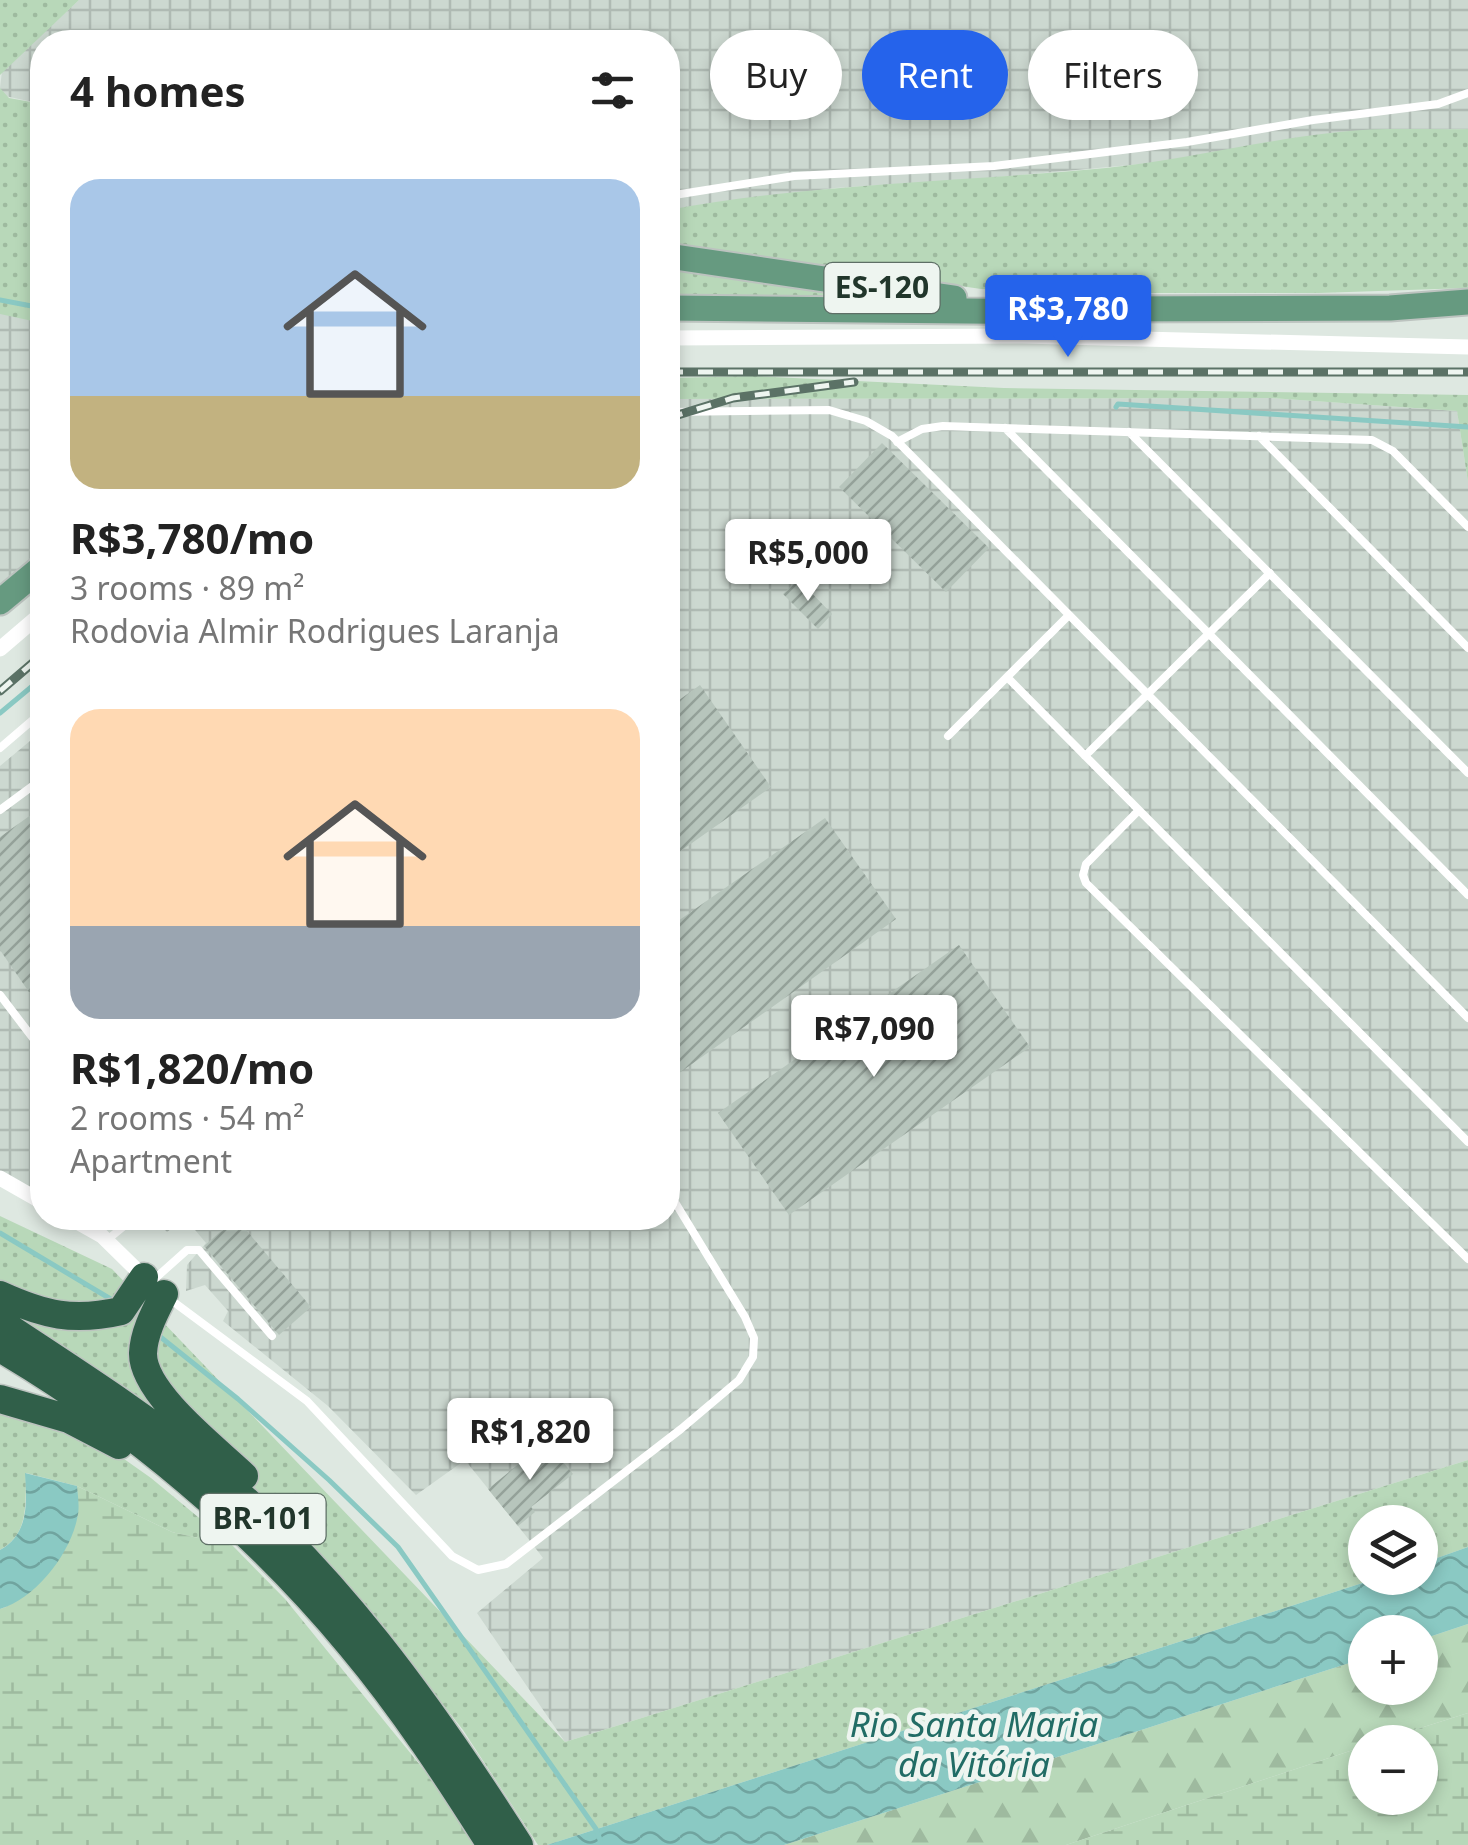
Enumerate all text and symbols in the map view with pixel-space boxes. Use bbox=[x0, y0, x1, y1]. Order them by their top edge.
chip: Buy bbox=[710, 30, 842, 120]
chip: Rent bbox=[862, 30, 1008, 120]
chip: Filters bbox=[1028, 30, 1198, 120]
text: 4 homes bbox=[70, 62, 246, 119]
icon: filters bbox=[585, 63, 640, 118]
icon: home bbox=[265, 244, 445, 424]
road number: ES-120 bbox=[824, 263, 940, 313]
pin: R$3,780 bbox=[976, 275, 1160, 360]
text: R$3,780 bbox=[1007, 286, 1129, 329]
text: R$3,780/mo bbox=[70, 509, 314, 566]
pin: R$5,000 bbox=[716, 519, 900, 604]
text: R$5,000 bbox=[747, 530, 869, 573]
text: 3 rooms · 89 m² bbox=[70, 566, 304, 609]
text: Rodovia Almir Rodrigues Laranja bbox=[70, 609, 560, 652]
icon: home bbox=[265, 774, 445, 954]
pin: R$7,090 bbox=[782, 995, 966, 1080]
text: R$7,090 bbox=[813, 1006, 935, 1049]
text: R$1,820/mo bbox=[70, 1039, 314, 1096]
text: 2 rooms · 54 m² bbox=[70, 1096, 304, 1139]
text: Apartment bbox=[70, 1139, 232, 1182]
pin: R$1,820 bbox=[438, 1398, 622, 1483]
text: R$1,820 bbox=[469, 1409, 591, 1452]
road number: BR-101 bbox=[200, 1494, 326, 1544]
map controls bbox=[1348, 1505, 1438, 1815]
button: layers bbox=[1348, 1505, 1438, 1595]
button: + bbox=[1348, 1615, 1438, 1705]
water label: Rio Santa Maria da Vitória bbox=[850, 1700, 1098, 1787]
button: − bbox=[1348, 1725, 1438, 1815]

